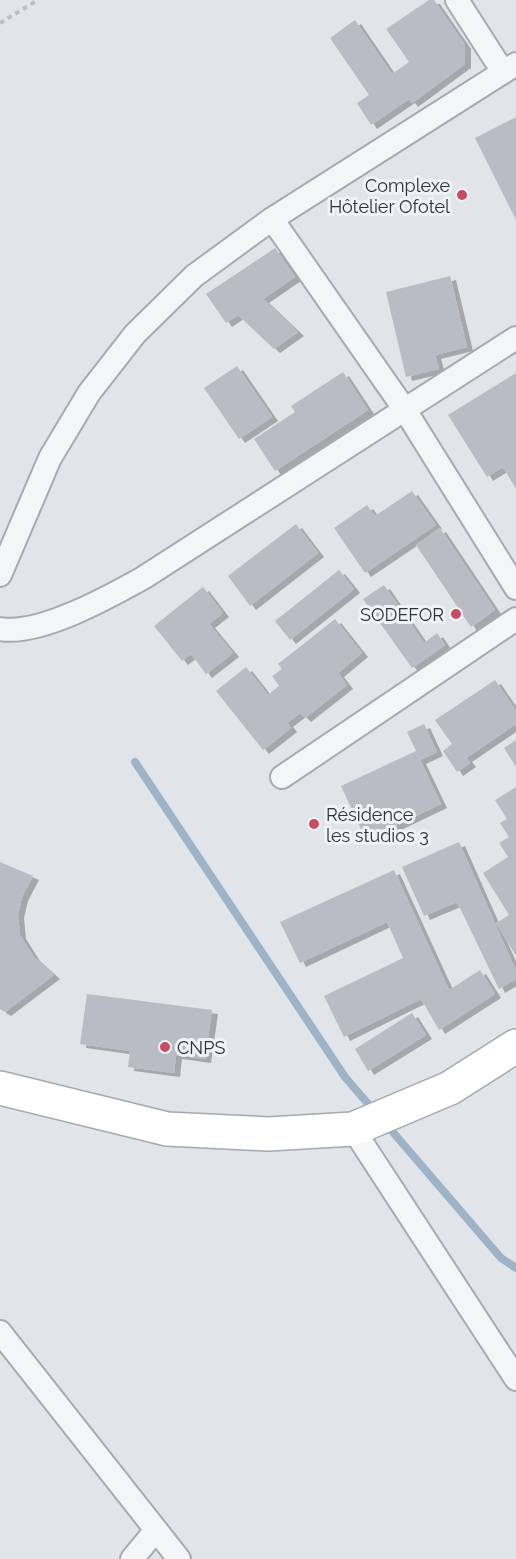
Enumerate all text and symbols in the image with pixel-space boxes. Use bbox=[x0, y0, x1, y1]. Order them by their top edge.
place label: Complexe Hôtelier Ofotel bbox=[329, 175, 450, 217]
marker: Complexe Hôtelier Ofotel bbox=[455, 188, 469, 202]
place label: SODEFOR bbox=[360, 604, 444, 625]
marker: SODEFOR bbox=[449, 607, 463, 621]
place label: Résidence les studios 3 bbox=[326, 804, 429, 846]
marker: Résidence les studios 3 bbox=[307, 817, 321, 831]
place label: CNPS bbox=[177, 1037, 225, 1058]
marker: CNPS bbox=[158, 1040, 172, 1054]

